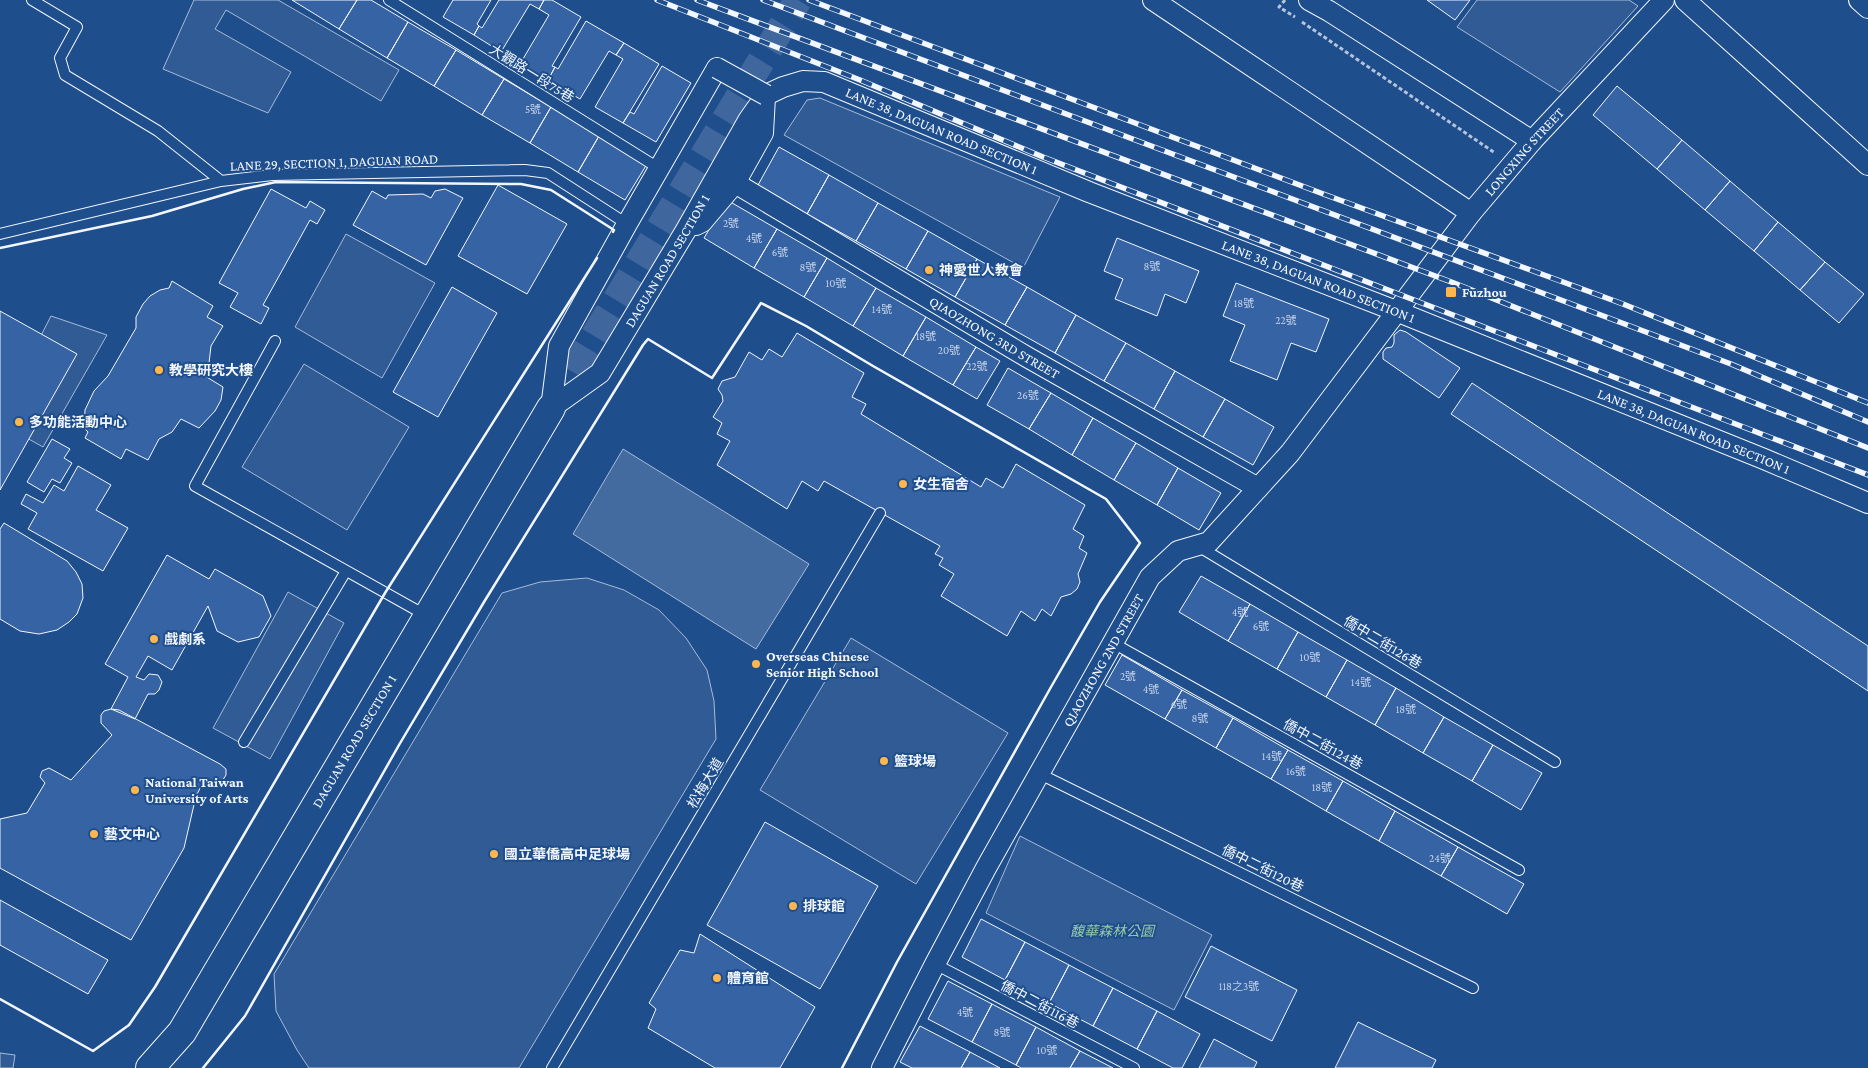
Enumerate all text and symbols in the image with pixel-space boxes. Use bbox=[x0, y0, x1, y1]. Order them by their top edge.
street label: 大觀路一段75巷 bbox=[487, 41, 577, 105]
street label: LANE 38, DAGUAN ROAD SECTION 1 bbox=[843, 84, 1040, 178]
house number: 5號 bbox=[525, 103, 541, 115]
street label: LONGXING STREET bbox=[1481, 104, 1567, 199]
street label: LANE 29, SECTION 1, DAGUAN ROAD bbox=[230, 150, 438, 174]
street label: DAGUAN ROAD SECTION 1 bbox=[621, 191, 713, 330]
house number: 2號 bbox=[723, 217, 739, 229]
house number: 4號 bbox=[746, 232, 762, 244]
street label: LANE 38, DAGUAN ROAD SECTION 1 bbox=[1220, 236, 1418, 326]
house number: 6號 bbox=[772, 246, 788, 258]
house number: 8號 bbox=[1144, 260, 1160, 272]
house number: 8號 bbox=[800, 261, 816, 273]
place label: 神愛世人教會 bbox=[939, 262, 1023, 278]
marker: 神愛世人教會 bbox=[923, 264, 935, 276]
house number: 10號 bbox=[826, 277, 846, 289]
place label: Fuzhou bbox=[1462, 284, 1507, 300]
marker: Fuzhou bbox=[1444, 285, 1458, 299]
street label: QIAOZHONG 3RD STREET bbox=[927, 293, 1063, 382]
house number: 18號 bbox=[1234, 297, 1254, 309]
house number: 14號 bbox=[872, 303, 892, 315]
house number: 22號 bbox=[1275, 314, 1297, 326]
house number: 18號 bbox=[916, 330, 936, 342]
house number: 20號 bbox=[938, 344, 960, 356]
house number: 22號 bbox=[966, 360, 988, 372]
place label: 教學研究大樓 bbox=[169, 362, 253, 378]
marker: 教學研究大樓 bbox=[153, 364, 165, 376]
street label: LANE 38, DAGUAN ROAD SECTION 1 bbox=[1595, 385, 1793, 477]
house number: 26號 bbox=[1017, 389, 1039, 401]
place label: 多功能活動中心 bbox=[29, 414, 127, 430]
marker: 多功能活動中心 bbox=[13, 416, 25, 428]
place label: 女生宿舍 bbox=[913, 476, 969, 492]
marker: 女生宿舍 bbox=[897, 478, 909, 490]
street label: QIAOZHONG 2ND STREET bbox=[1059, 591, 1147, 729]
house number: 4號 bbox=[1232, 606, 1248, 618]
street label: 僑中二街126巷 bbox=[1341, 612, 1425, 672]
house number: 6號 bbox=[1253, 620, 1269, 632]
place label: 戲劇系 bbox=[164, 631, 206, 647]
marker: 戲劇系 bbox=[148, 633, 160, 645]
place label: Overseas Chinese Senior High School bbox=[766, 648, 879, 680]
house number: 10號 bbox=[1300, 651, 1320, 663]
marker: Overseas Chinese Senior High School bbox=[750, 658, 762, 670]
house number: 2號 bbox=[1120, 670, 1136, 682]
street label: DAGUAN ROAD SECTION 1 bbox=[308, 672, 400, 811]
house number: 14號 bbox=[1351, 676, 1371, 688]
house number: 4號 bbox=[1143, 683, 1159, 695]
house number: 6號 bbox=[1171, 698, 1187, 710]
house number: 18號 bbox=[1396, 703, 1416, 715]
house number: 8號 bbox=[1192, 712, 1208, 724]
street label: 僑中二街124巷 bbox=[1280, 716, 1366, 772]
house number: 14號 bbox=[1262, 750, 1282, 762]
place label: 籃球場 bbox=[894, 753, 936, 769]
street label: 松梅大道 bbox=[684, 755, 726, 811]
marker: 籃球場 bbox=[878, 755, 890, 767]
house number: 16號 bbox=[1286, 765, 1306, 777]
place label: National Taiwan University of Arts bbox=[145, 774, 249, 806]
house number: 18號 bbox=[1312, 781, 1332, 793]
marker: National Taiwan University of Arts bbox=[129, 784, 141, 796]
place label: 藝文中心 bbox=[104, 826, 160, 842]
marker: 藝文中心 bbox=[88, 828, 100, 840]
street label: 僑中二街120巷 bbox=[1219, 841, 1307, 895]
place label: 國立華僑高中足球場 bbox=[504, 846, 630, 862]
marker: 國立華僑高中足球場 bbox=[488, 848, 500, 860]
house number: 24號 bbox=[1429, 852, 1451, 864]
place label: 排球館 bbox=[803, 898, 845, 914]
marker: 排球館 bbox=[787, 900, 799, 912]
park label: 馥華森林公園 bbox=[1070, 923, 1156, 939]
place label: 體育館 bbox=[727, 970, 769, 986]
marker: 體育館 bbox=[711, 972, 723, 984]
street label: 僑中二街116巷 bbox=[998, 977, 1082, 1031]
house number: 118之3號 bbox=[1219, 980, 1259, 992]
house number: 4號 bbox=[957, 1006, 973, 1018]
house number: 8號 bbox=[994, 1026, 1010, 1038]
house number: 10號 bbox=[1037, 1044, 1057, 1056]

